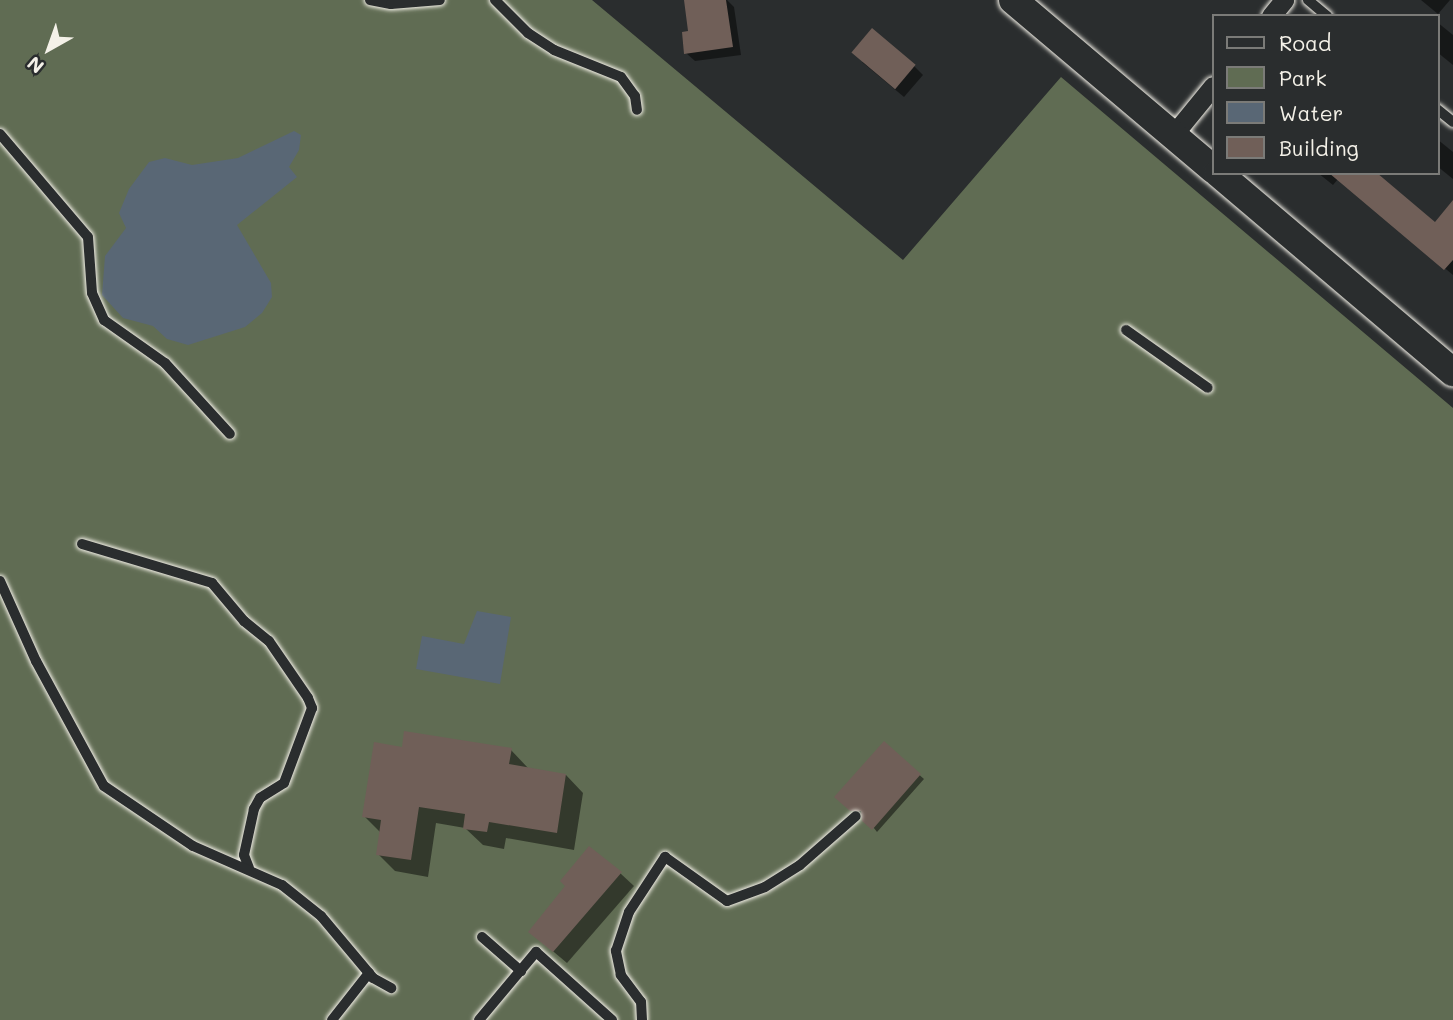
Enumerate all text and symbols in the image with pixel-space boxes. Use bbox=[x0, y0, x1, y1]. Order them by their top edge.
north arrow bbox=[14, 14, 84, 84]
legend bbox=[1212, 14, 1439, 175]
text: Road bbox=[1279, 29, 1331, 56]
text: N bbox=[22, 51, 49, 80]
text: Park bbox=[1279, 64, 1327, 91]
text: Water bbox=[1279, 99, 1343, 126]
text: Building bbox=[1279, 134, 1359, 161]

